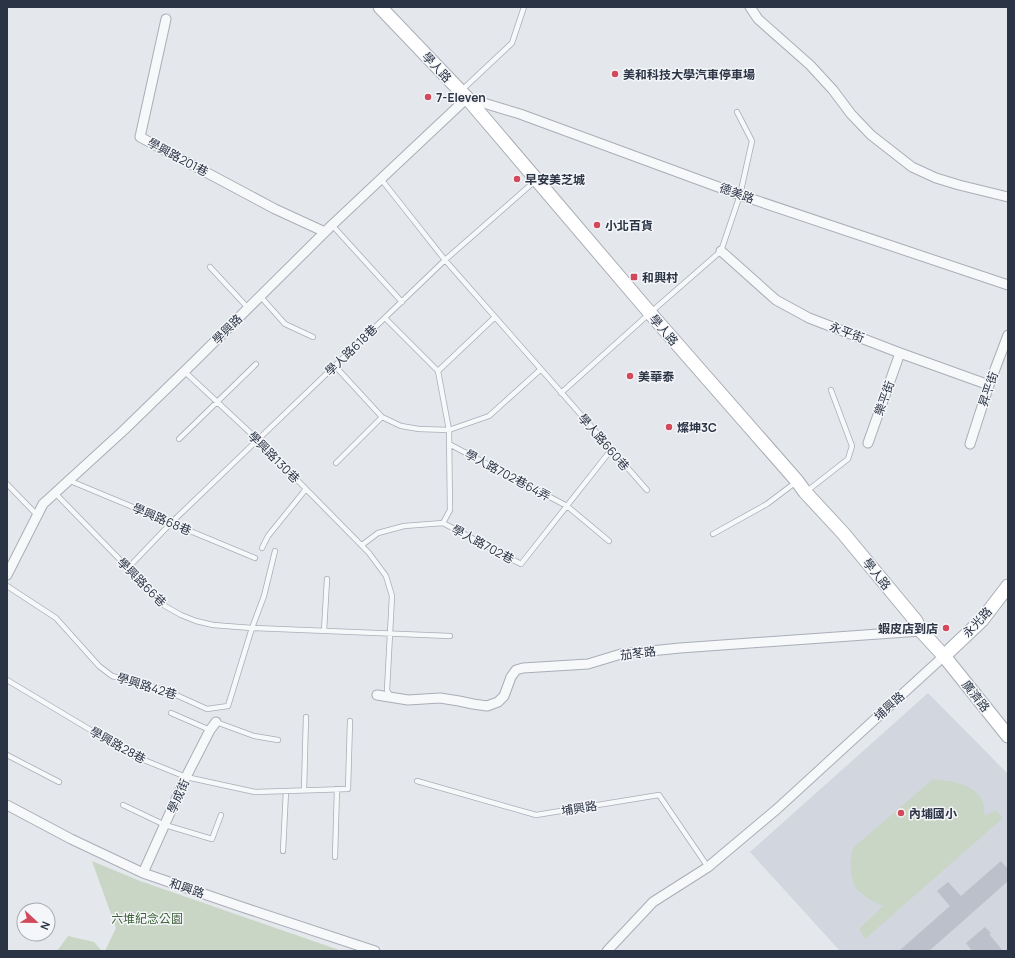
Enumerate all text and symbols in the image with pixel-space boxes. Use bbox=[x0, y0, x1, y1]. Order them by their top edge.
street label: 學人路 bbox=[419, 48, 455, 86]
place label: 美和科技大學汽車停車場 bbox=[623, 66, 755, 83]
marker: 美和科技大學汽車停車場 bbox=[610, 69, 620, 79]
place label: 7-Eleven bbox=[436, 89, 486, 106]
marker: 7-Eleven bbox=[423, 92, 433, 102]
street label: 學興路201巷 bbox=[144, 134, 212, 180]
place label: 早安美芝城 bbox=[525, 171, 585, 188]
marker: 早安美芝城 bbox=[512, 174, 522, 184]
street label: 德美路 bbox=[717, 179, 757, 207]
place label: 小北百貨 bbox=[605, 217, 653, 234]
marker: 小北百貨 bbox=[592, 220, 602, 230]
place label: 和興村 bbox=[642, 269, 678, 286]
marker: 和興村 bbox=[629, 272, 639, 282]
street label: 學興路 bbox=[208, 310, 246, 348]
street label: 學人路 bbox=[646, 311, 682, 349]
street label: 永平街 bbox=[827, 318, 867, 346]
street label: 學人路618巷 bbox=[321, 321, 381, 379]
place label: 美華泰 bbox=[638, 368, 675, 385]
street label: 昇平街 bbox=[974, 369, 1002, 409]
marker: 美華泰 bbox=[625, 371, 635, 381]
street label: 樂平街 bbox=[870, 378, 898, 418]
street label: 學人路660巷 bbox=[575, 410, 633, 474]
place label: 燦坤3C bbox=[677, 419, 717, 436]
marker: 燦坤3C bbox=[664, 422, 674, 432]
street label: 學興路130巷 bbox=[244, 427, 304, 487]
street label: 學人路702巷64弄 bbox=[462, 445, 554, 505]
street label: 學興路68巷 bbox=[130, 499, 194, 539]
street label: 學人路702巷 bbox=[449, 520, 517, 568]
street label: 學興路66巷 bbox=[114, 554, 170, 610]
street label: 學人路 bbox=[859, 555, 895, 593]
street label: 永光路 bbox=[959, 603, 995, 641]
place label: 蝦皮店到店 bbox=[878, 620, 938, 637]
marker: 蝦皮店到店 bbox=[941, 623, 951, 633]
street label: 茄苳路 bbox=[619, 642, 657, 664]
street label: 學興路42巷 bbox=[115, 669, 179, 703]
street label: 廣濟路 bbox=[958, 677, 994, 715]
street label: 埔興路 bbox=[870, 688, 908, 724]
street label: 學興路28巷 bbox=[87, 723, 149, 767]
street label: 學成街 bbox=[163, 776, 193, 816]
street label: 埔興路 bbox=[560, 797, 598, 819]
place label: 內埔國小 bbox=[909, 805, 957, 822]
marker: 內埔國小 bbox=[896, 808, 906, 818]
street label: 和興路 bbox=[167, 874, 207, 902]
north arrow bbox=[16, 902, 56, 942]
park label: 六堆紀念公園 bbox=[111, 910, 183, 927]
text: N bbox=[37, 919, 54, 932]

